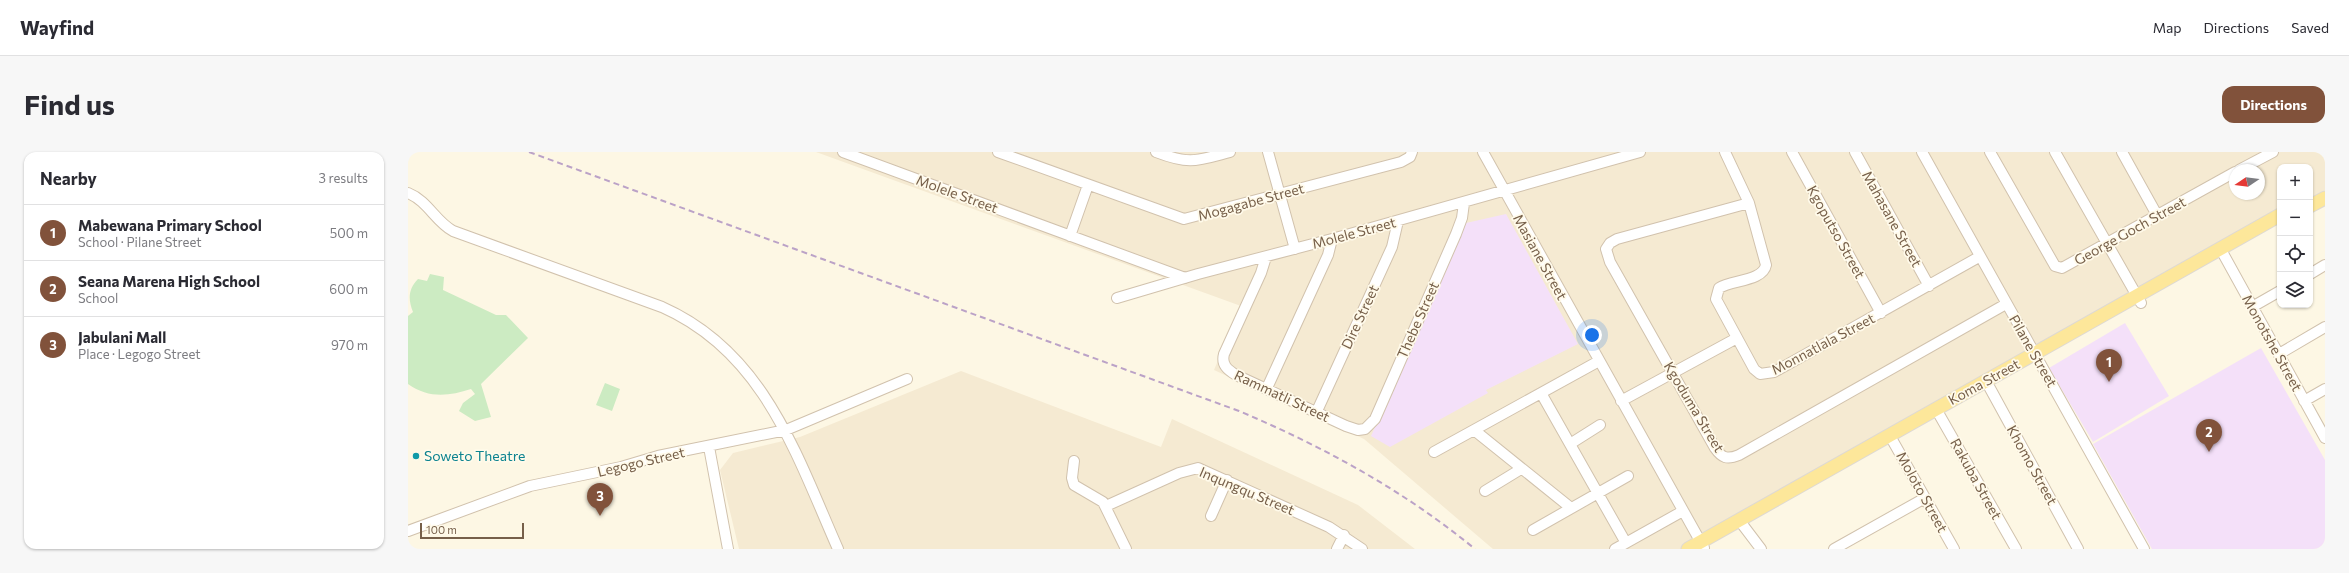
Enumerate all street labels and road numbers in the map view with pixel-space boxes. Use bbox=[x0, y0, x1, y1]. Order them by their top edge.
street label: Mahasane Street bbox=[1859, 168, 1926, 270]
street label: Molele Street bbox=[914, 171, 1001, 216]
street label: Mogagabe Street bbox=[1196, 179, 1306, 224]
street label: Kgoputso Street bbox=[1804, 182, 1869, 282]
street label: George Goch Street bbox=[2071, 193, 2189, 268]
street label: Masiane Street bbox=[1510, 211, 1571, 303]
street label: Molele Street bbox=[1310, 213, 1398, 252]
street label: Thebe Street bbox=[1393, 279, 1442, 361]
street label: Dire Street bbox=[1337, 282, 1382, 352]
street label: Monotshe Street bbox=[2239, 291, 2306, 394]
street label: Monnatlala Street bbox=[1768, 309, 1878, 378]
street label: Pilane Street bbox=[2006, 311, 2061, 390]
street label: Koma Street bbox=[1945, 355, 2023, 408]
street label: Kgoduma Street bbox=[1661, 358, 1728, 455]
street label: Rammatli Street bbox=[1232, 366, 1333, 425]
street label: Khomo Street bbox=[2004, 422, 2061, 508]
street label: Rakuba Street bbox=[1947, 435, 2006, 522]
street label: Legogo Street bbox=[595, 443, 687, 480]
street label: Moloto Street bbox=[1893, 448, 1952, 535]
street label: Inqungqu Street bbox=[1197, 463, 1298, 518]

